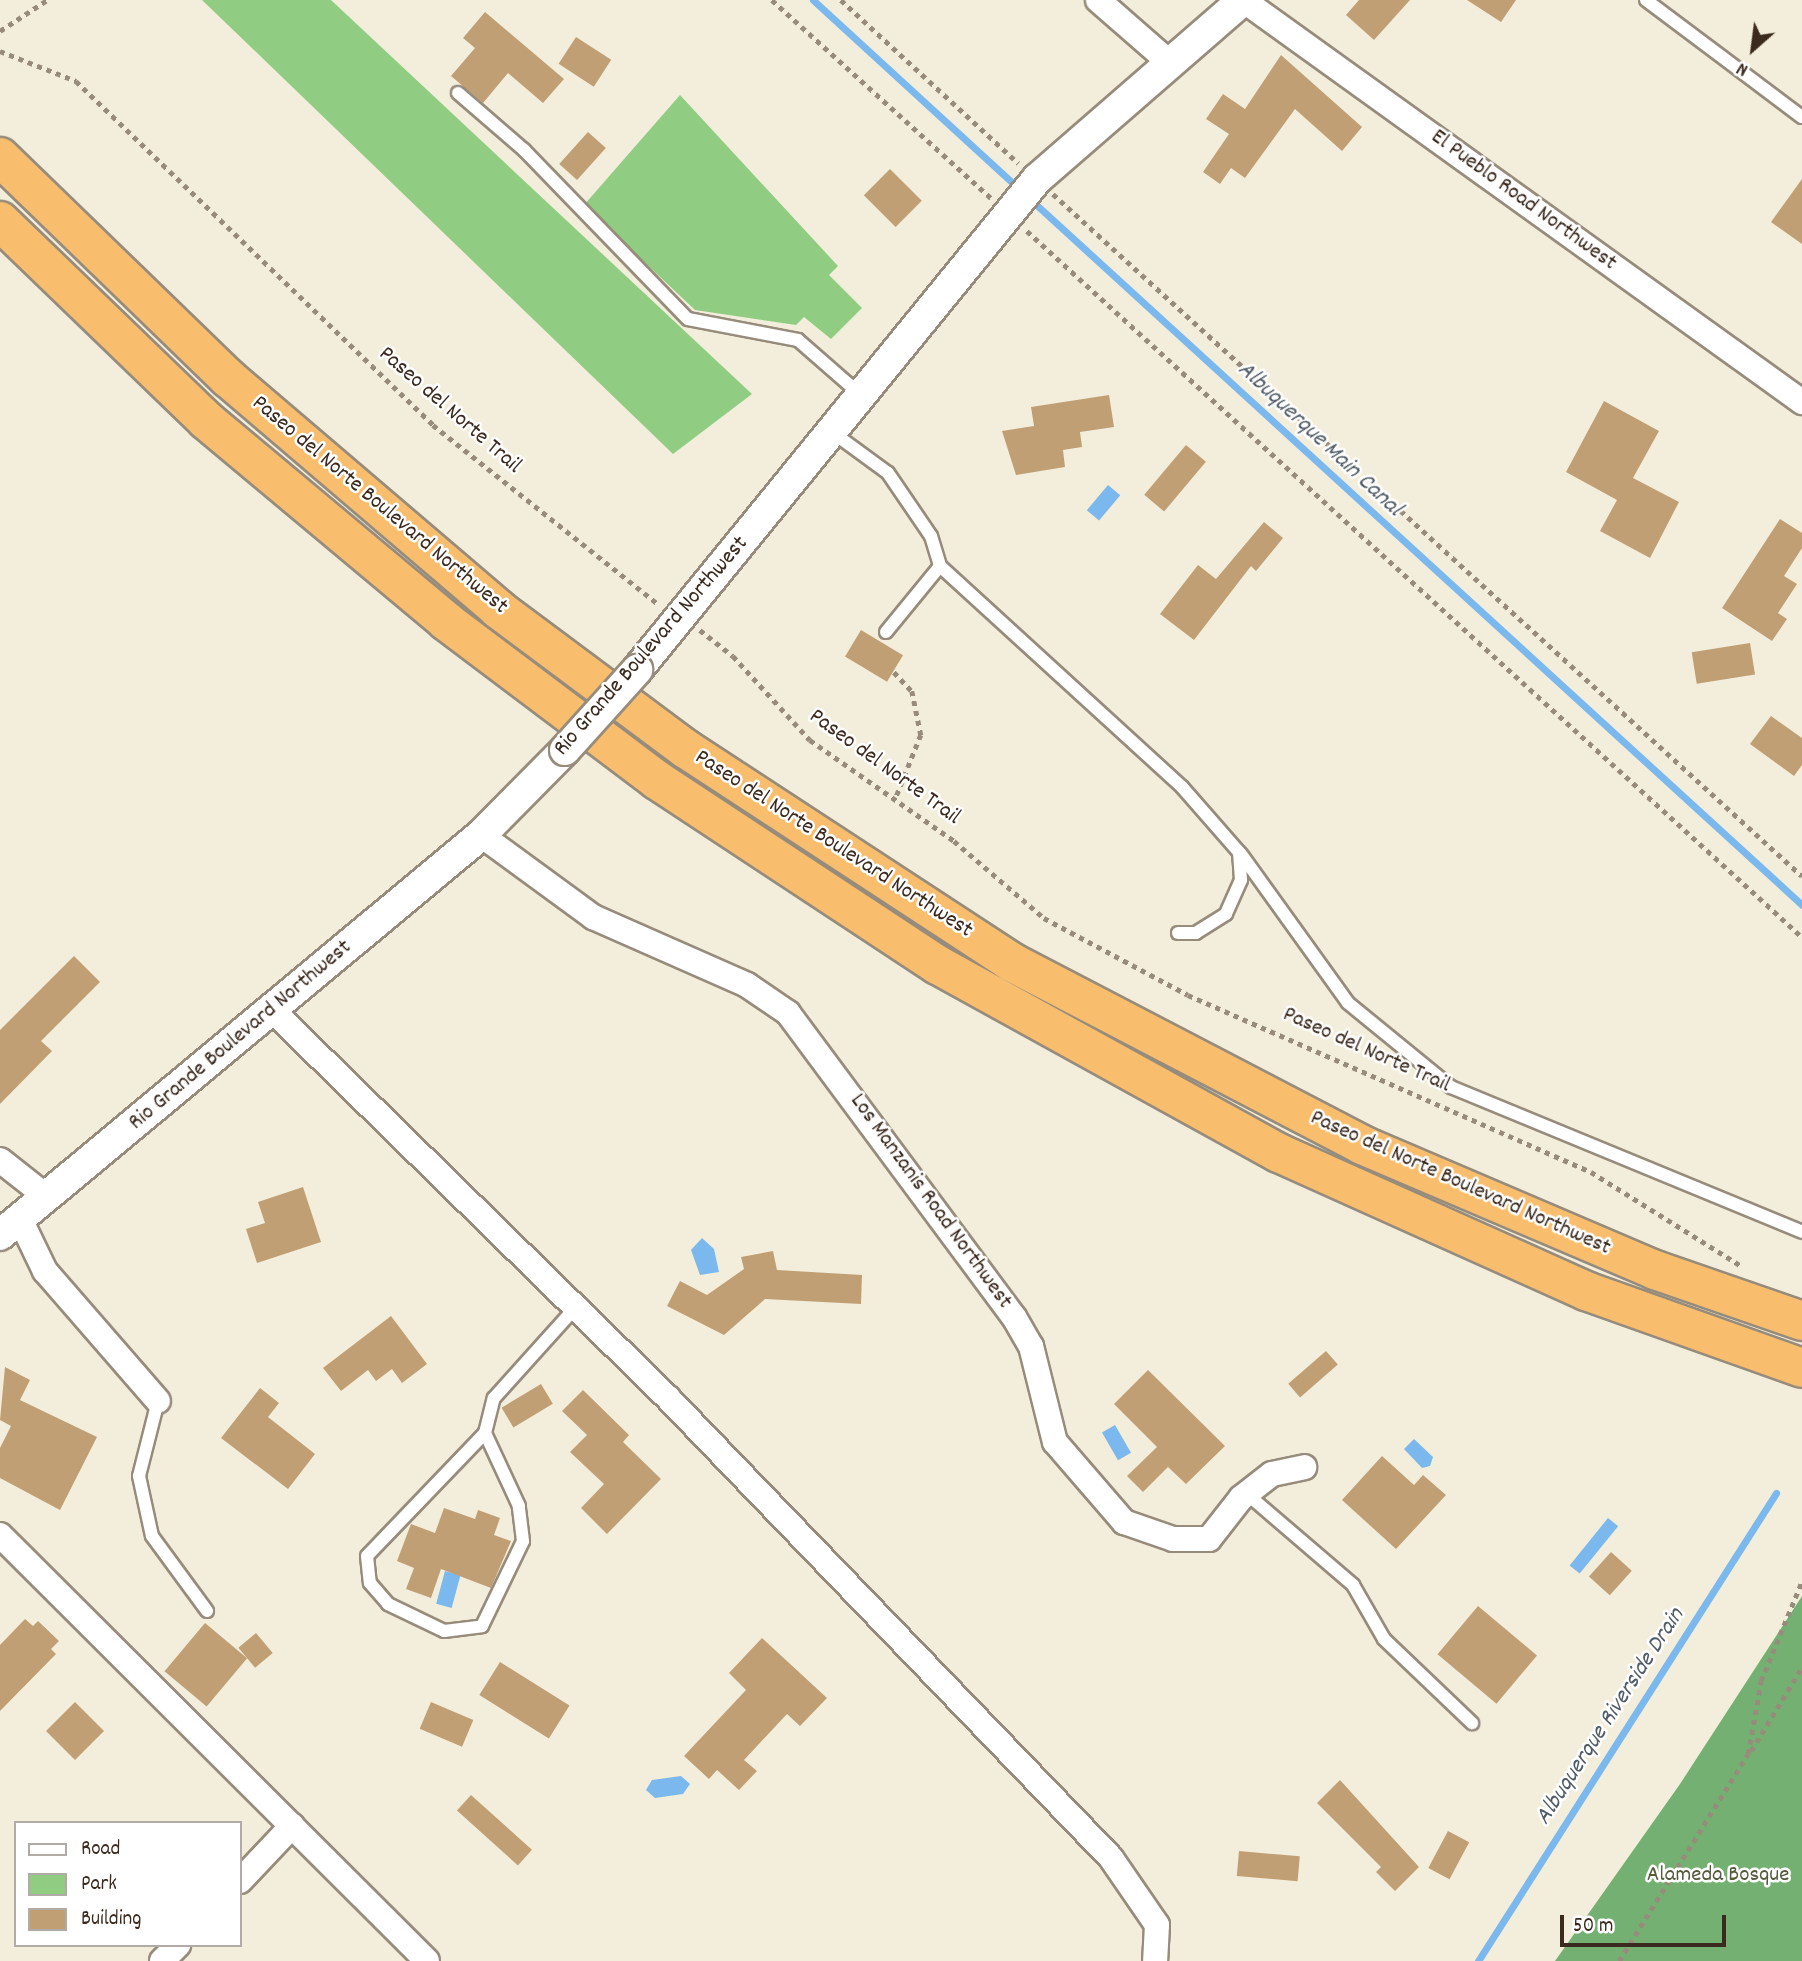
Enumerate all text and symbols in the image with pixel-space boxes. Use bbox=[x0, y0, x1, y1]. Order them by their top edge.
north arrow bbox=[1718, 14, 1788, 84]
text: N bbox=[1732, 54, 1753, 82]
street label: El Pueblo Road Northwest bbox=[1425, 124, 1621, 278]
street label: Paseo del Norte Trail bbox=[372, 341, 526, 481]
water label: Albuquerque Main Canal bbox=[1231, 356, 1407, 524]
street label: Paseo del Norte Boulevard Northwest bbox=[245, 391, 513, 621]
street label: Rio Grande Boulevard Northwest bbox=[549, 531, 755, 763]
street label: Paseo del Norte Trail bbox=[803, 704, 965, 832]
street label: Paseo del Norte Boulevard Northwest bbox=[689, 745, 977, 945]
street label: Rio Grande Boulevard Northwest bbox=[124, 935, 358, 1137]
street label: Paseo del Norte Trail bbox=[1278, 1002, 1454, 1100]
street label: Los Manzanis Road Northwest bbox=[843, 1089, 1017, 1315]
street label: Paseo del Norte Boulevard Northwest bbox=[1305, 1105, 1615, 1263]
water label: Albuquerque Riverside Drain bbox=[1530, 1603, 1692, 1831]
legend bbox=[14, 1821, 242, 1947]
text: Road bbox=[81, 1835, 120, 1865]
park label: Alameda Bosque bbox=[1647, 1862, 1789, 1890]
text: Park bbox=[81, 1870, 117, 1900]
scale bar bbox=[1564, 1902, 1730, 1946]
text: Building bbox=[81, 1905, 141, 1935]
text: 50 m bbox=[1573, 1912, 1613, 1942]

